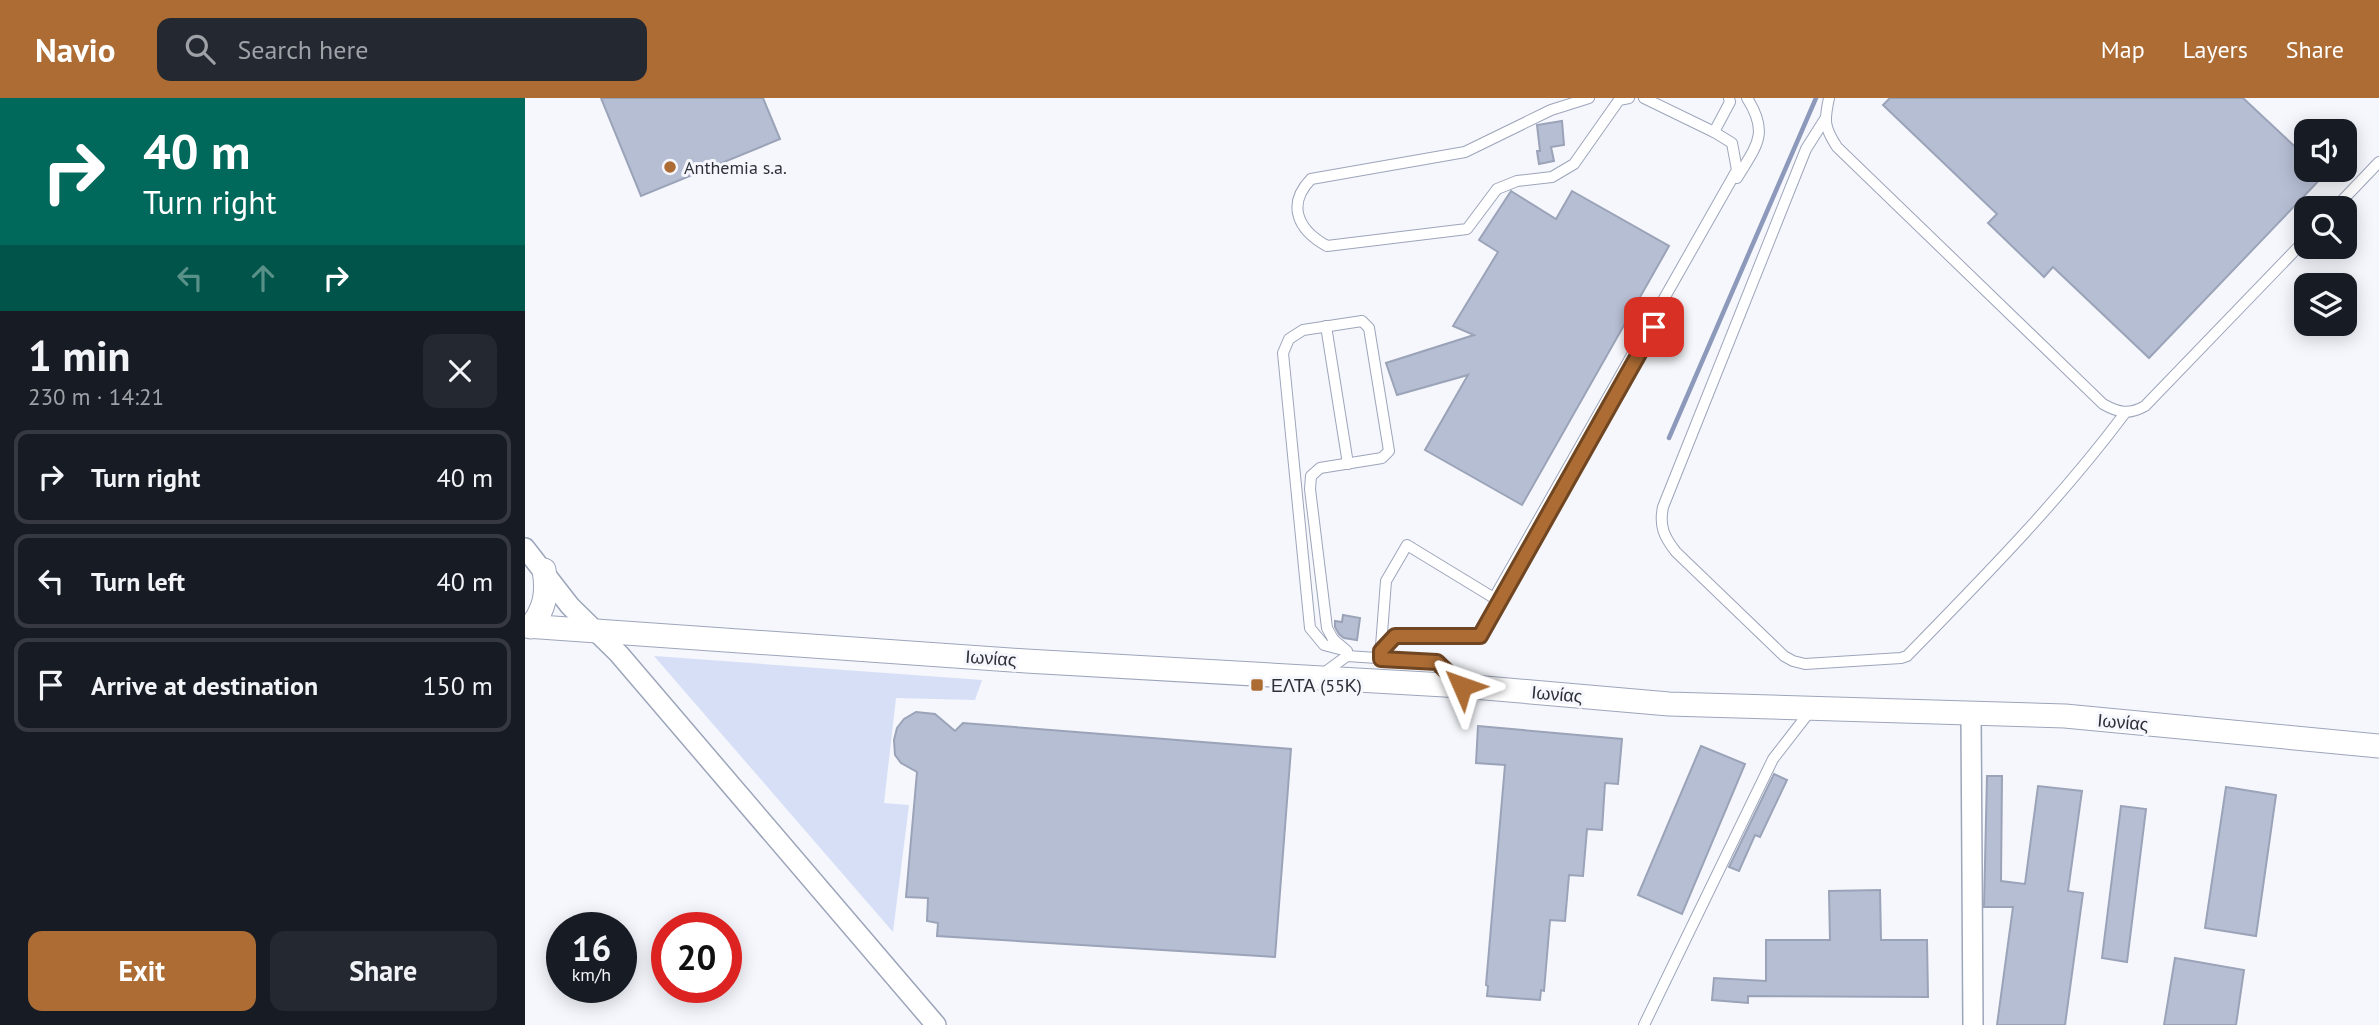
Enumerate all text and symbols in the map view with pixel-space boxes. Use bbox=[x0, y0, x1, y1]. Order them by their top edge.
search box bbox=[157, 18, 647, 81]
text: Navio bbox=[35, 28, 115, 71]
icon: search bbox=[181, 30, 219, 68]
text: Search here bbox=[237, 33, 369, 66]
text: Map bbox=[2101, 34, 2145, 65]
text: Layers bbox=[2183, 34, 2248, 65]
text: Share bbox=[2286, 34, 2344, 65]
text: 40 m bbox=[143, 119, 250, 183]
map controls bbox=[2294, 119, 2357, 336]
button: sound bbox=[2294, 119, 2357, 182]
icon: right bbox=[28, 126, 119, 217]
place label: Anthemia s.a. bbox=[684, 156, 787, 179]
marker: Anthemia s.a. bbox=[662, 159, 678, 175]
text: Turn right bbox=[143, 181, 277, 223]
button: search bbox=[2294, 196, 2357, 259]
icon: left bbox=[171, 259, 209, 297]
icon: ahead bbox=[244, 259, 282, 297]
icon: right bbox=[317, 259, 355, 297]
button: layers bbox=[2294, 273, 2357, 336]
pin bbox=[1624, 297, 1684, 357]
icon: arrive bbox=[1635, 308, 1673, 346]
text: 1 min bbox=[28, 328, 130, 383]
button: close bbox=[423, 334, 497, 408]
text: 230 m · 14:21 bbox=[28, 382, 164, 411]
icon: right bbox=[32, 458, 70, 496]
text: Turn right bbox=[91, 461, 200, 494]
text: 40 m bbox=[437, 461, 493, 494]
icon: left bbox=[32, 562, 70, 600]
text: Turn left bbox=[91, 565, 185, 598]
text: 40 m bbox=[437, 565, 493, 598]
street label: Ιωνίας bbox=[965, 645, 1018, 671]
position arrow bbox=[1425, 649, 1499, 723]
icon: arrive bbox=[32, 666, 70, 704]
text: Arrive at destination bbox=[91, 669, 318, 702]
text: 150 m bbox=[422, 669, 493, 702]
place label: ΕΛΤΑ (55Κ) bbox=[1271, 674, 1362, 697]
marker: ΕΛΤΑ (55Κ) bbox=[1249, 677, 1265, 693]
street label: Ιωνίας bbox=[1531, 680, 1584, 708]
street label: Ιωνίας bbox=[2097, 708, 2150, 736]
speed limit sign: 20 bbox=[651, 912, 742, 1003]
text: 16 bbox=[572, 925, 611, 971]
button: Exit bbox=[28, 931, 256, 1011]
button: Share bbox=[270, 931, 497, 1011]
text: km/h bbox=[572, 963, 611, 986]

